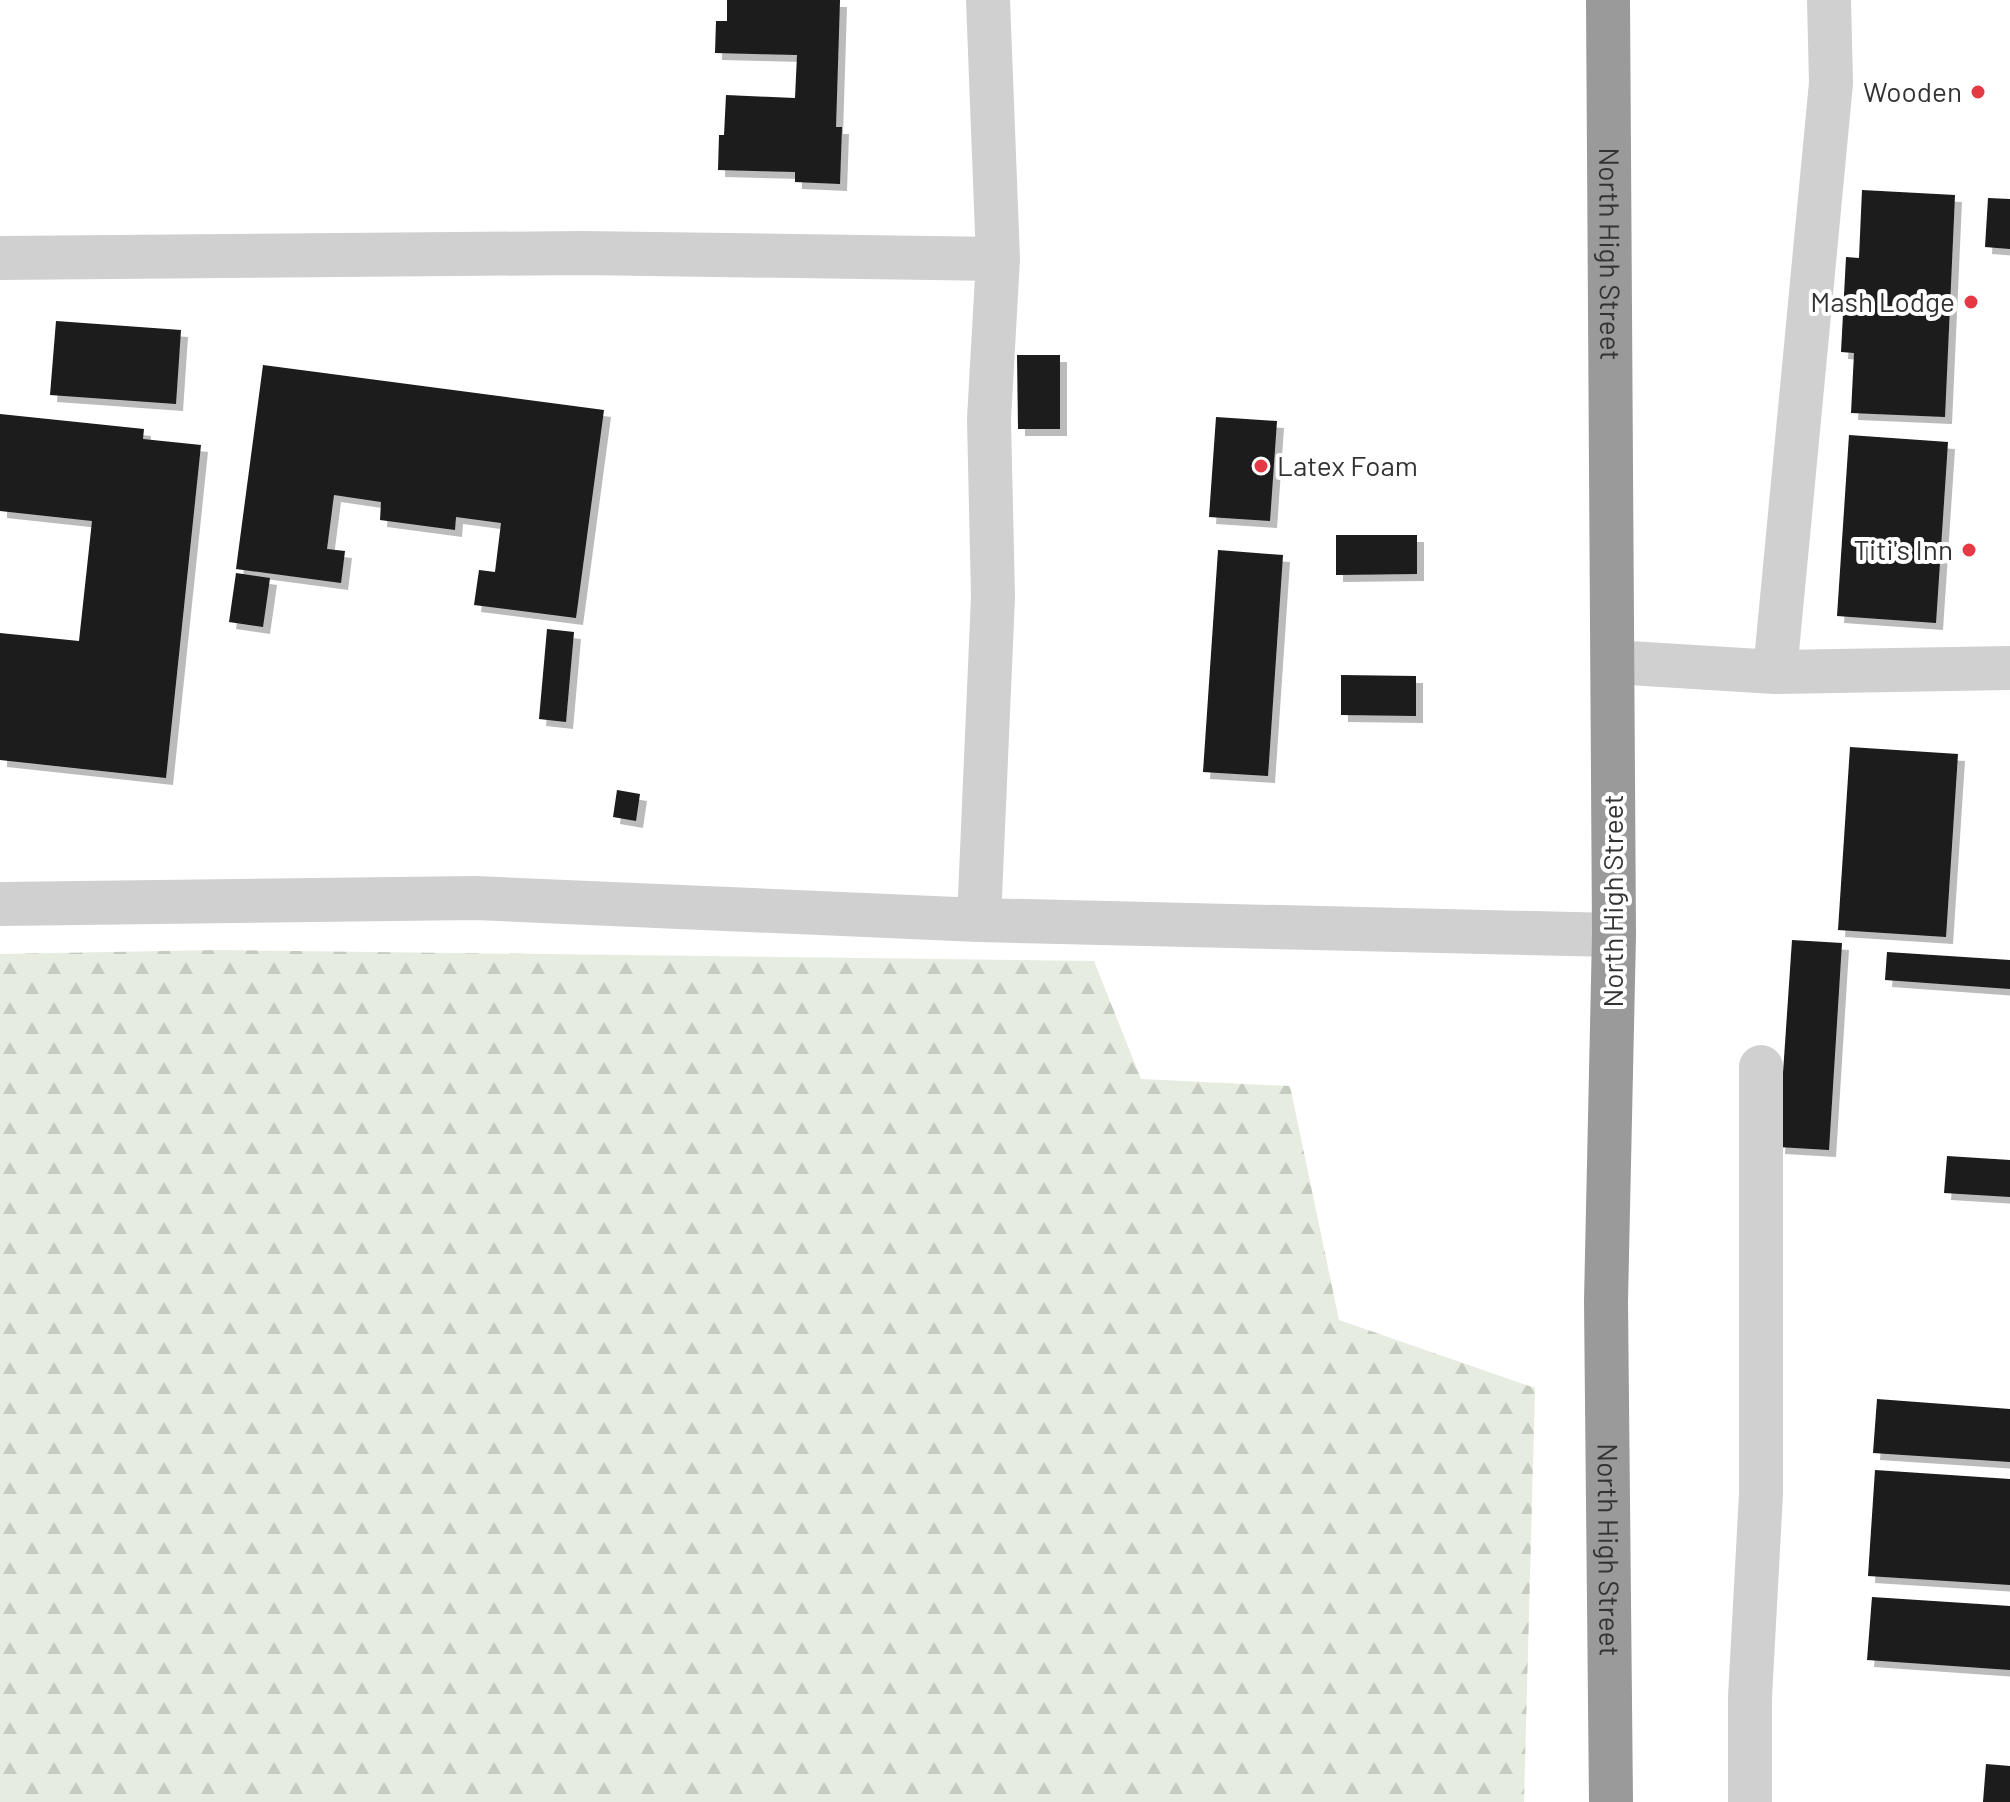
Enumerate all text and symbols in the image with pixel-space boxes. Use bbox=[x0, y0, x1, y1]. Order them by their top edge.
place label: Wooden bbox=[1863, 74, 1962, 108]
marker: Wooden bbox=[1969, 83, 1987, 101]
street label: North High Street bbox=[1593, 147, 1628, 361]
place label: Mash Lodge bbox=[1810, 284, 1955, 318]
marker: Mash Lodge bbox=[1962, 293, 1980, 311]
place label: Latex Foam bbox=[1277, 448, 1418, 482]
marker: Latex Foam bbox=[1252, 457, 1270, 475]
place label: Titi's Inn bbox=[1854, 532, 1953, 566]
marker: Titi's Inn bbox=[1960, 541, 1978, 559]
street label: North High Street bbox=[1595, 794, 1629, 1008]
street label: North High Street bbox=[1591, 1443, 1628, 1657]

